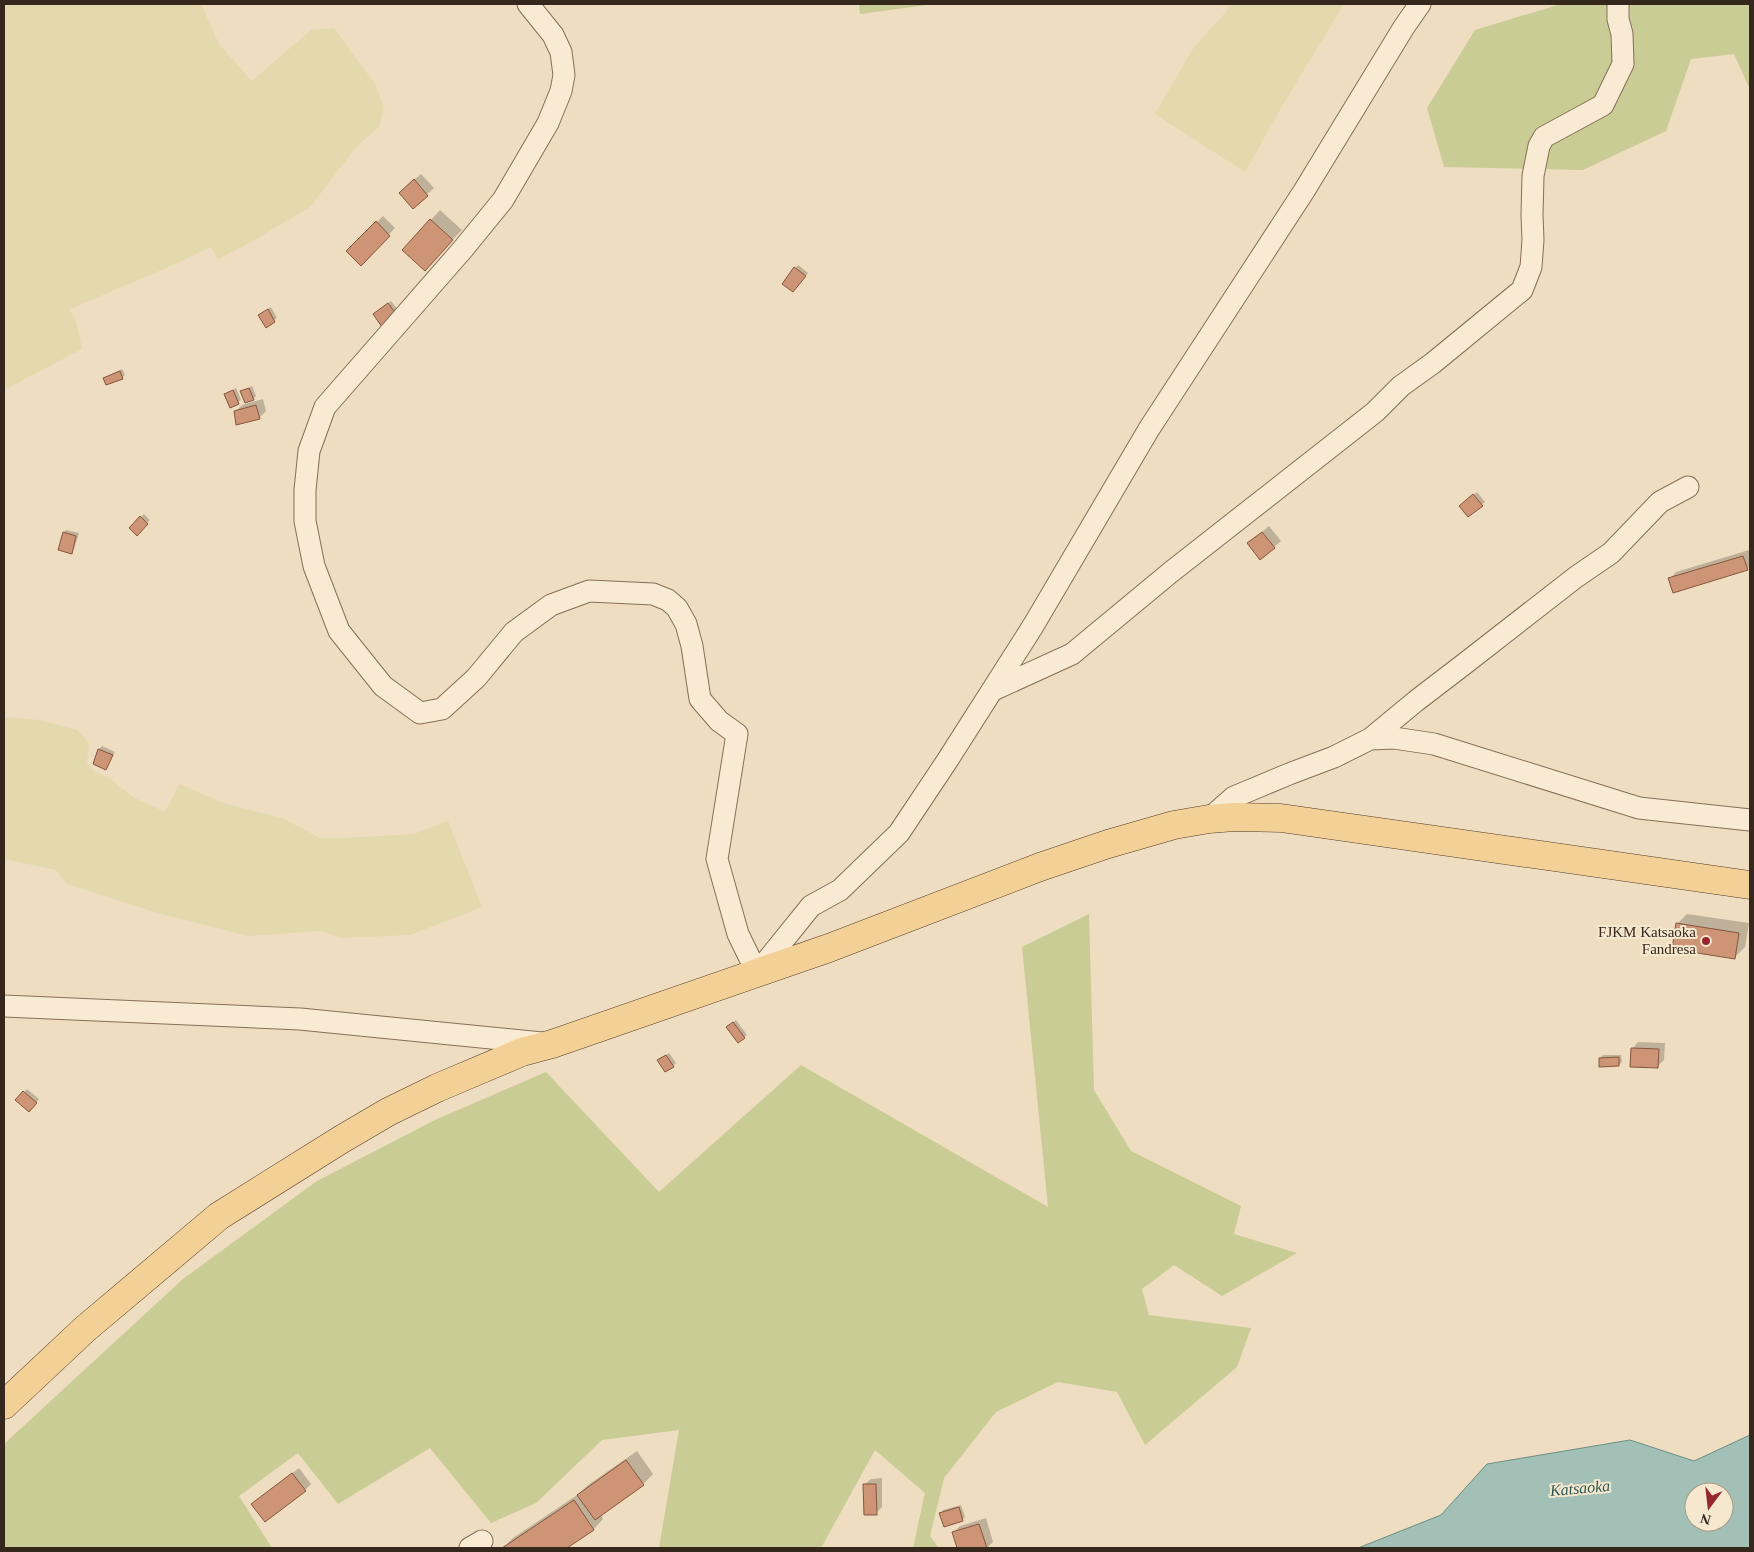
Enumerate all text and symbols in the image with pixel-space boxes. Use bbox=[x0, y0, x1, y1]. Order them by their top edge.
place label: FJKM Katsaoka Fandresa bbox=[1598, 924, 1696, 957]
marker: FJKM Katsaoka Fandresa bbox=[1700, 935, 1712, 947]
water label: Katsaoka bbox=[1548, 1477, 1611, 1499]
north arrow bbox=[1684, 1482, 1734, 1532]
text: N bbox=[1699, 1511, 1713, 1528]

